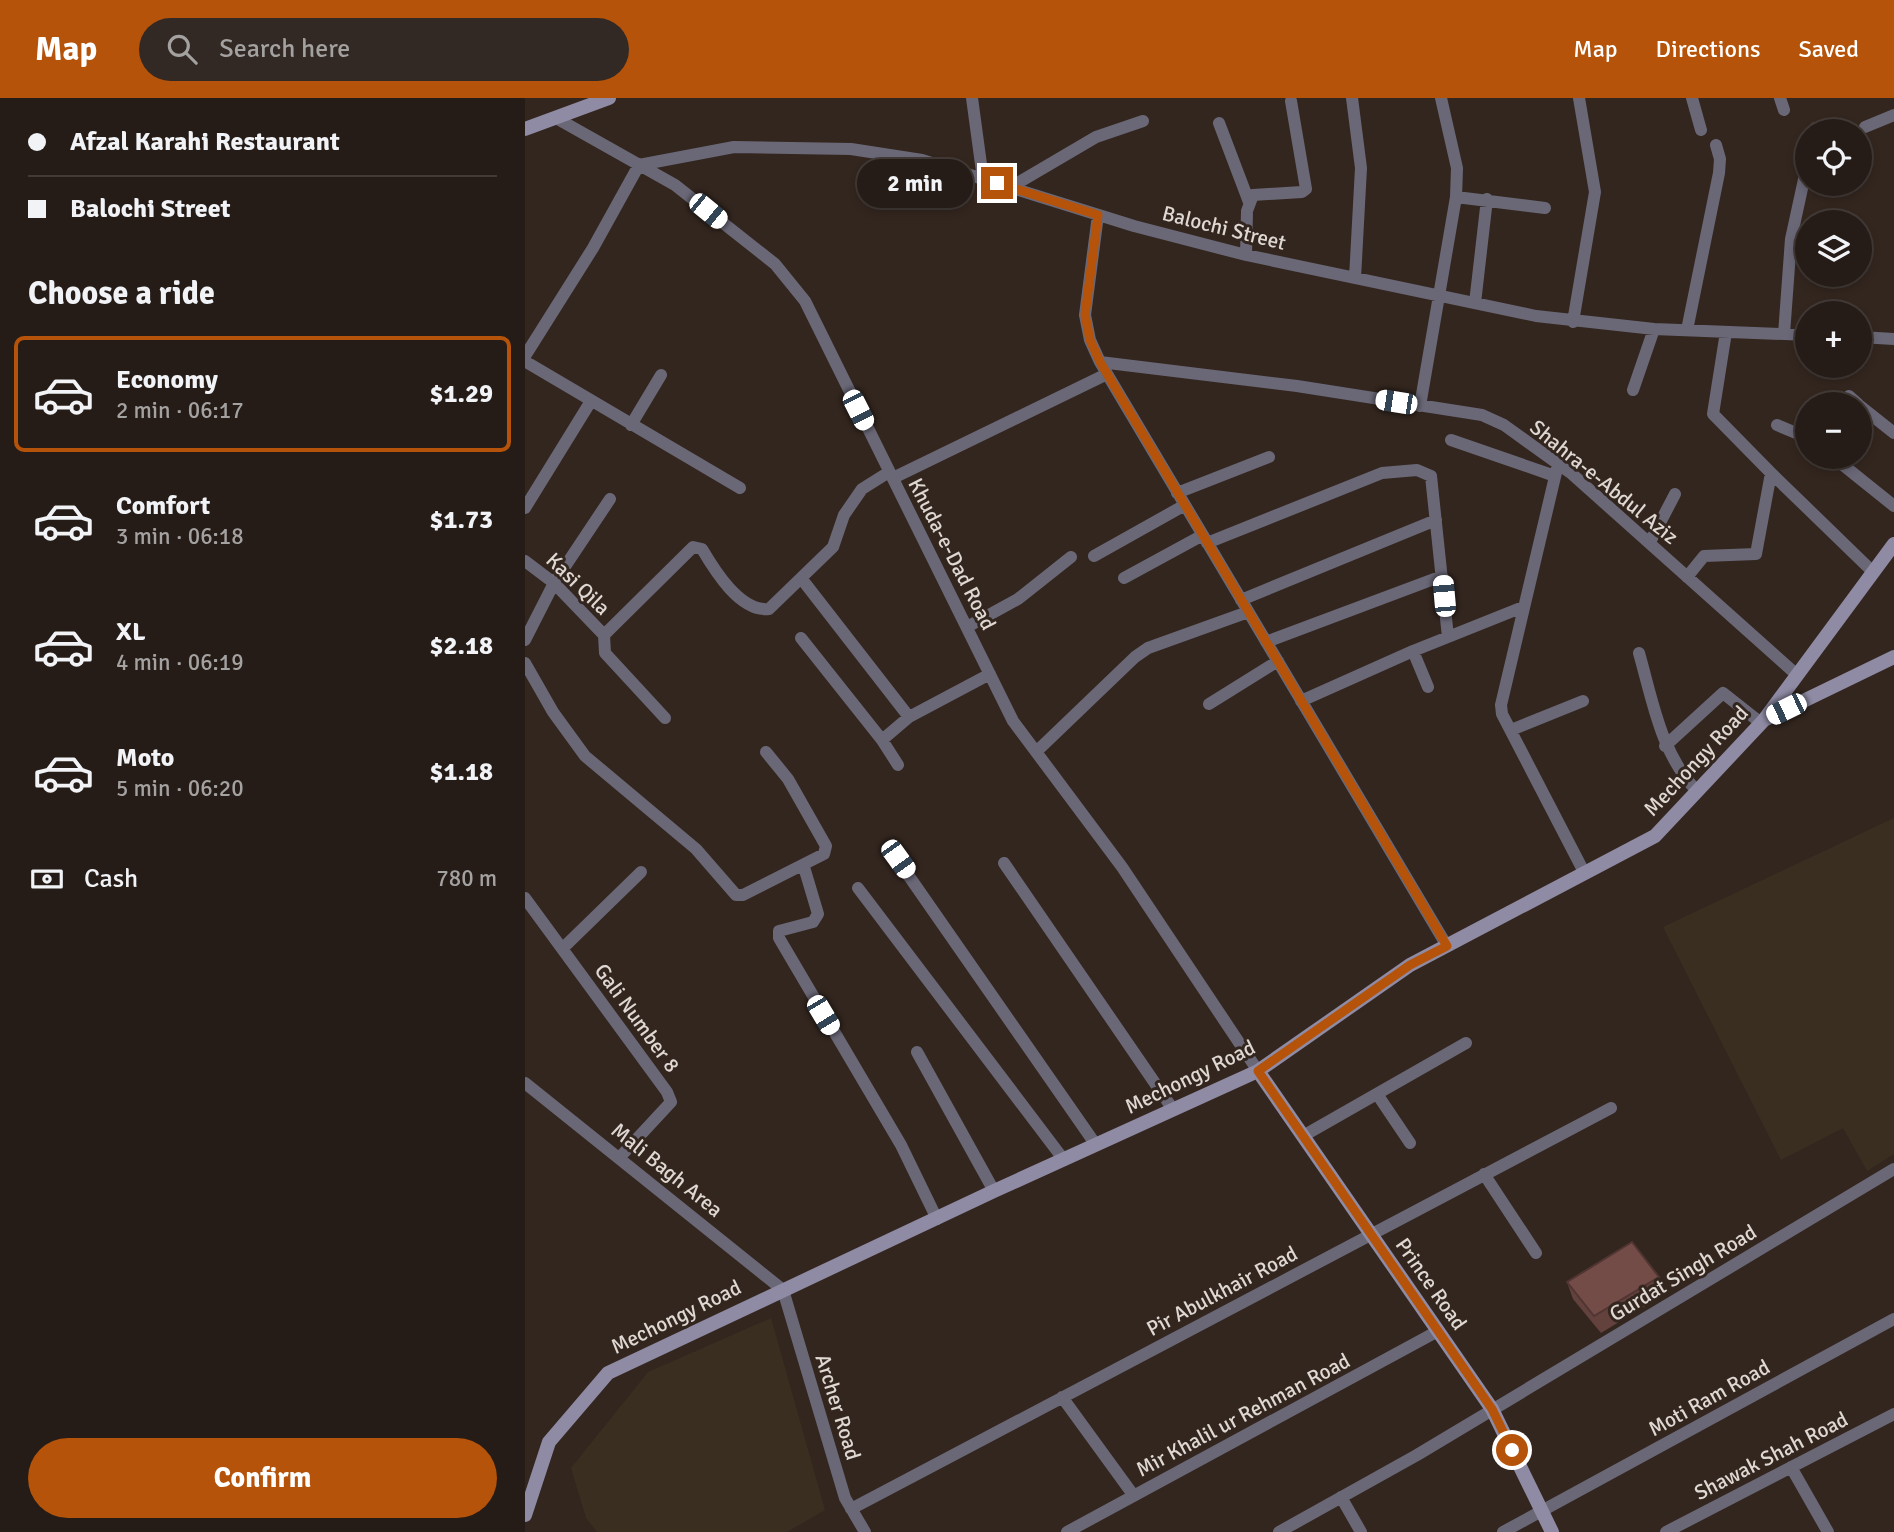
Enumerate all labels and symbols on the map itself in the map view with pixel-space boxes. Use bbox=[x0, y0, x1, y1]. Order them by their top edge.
callout: 2 min bbox=[857, 158, 973, 208]
route end bbox=[981, 167, 1013, 199]
car bbox=[686, 190, 731, 232]
street label: Balochi Street bbox=[1159, 200, 1289, 256]
car bbox=[840, 387, 877, 433]
car bbox=[1374, 388, 1419, 416]
street label: Shahra-e-Abdul Aziz bbox=[1525, 414, 1683, 550]
street label: Khuda-e-Dad Road bbox=[902, 474, 1002, 634]
street label: Kasi Qila bbox=[541, 547, 615, 621]
car bbox=[1432, 574, 1457, 618]
car bbox=[1763, 690, 1810, 728]
street label: Mechongy Road bbox=[1638, 700, 1754, 822]
car bbox=[878, 836, 919, 882]
street label: Gali Number 8 bbox=[589, 958, 685, 1078]
car bbox=[804, 992, 843, 1038]
street label: Mechongy Road bbox=[1121, 1034, 1259, 1120]
street label: Mali Bagh Area bbox=[606, 1117, 728, 1223]
street label: Gurdat Singh Road bbox=[1605, 1219, 1761, 1327]
street label: Prince Road bbox=[1390, 1233, 1472, 1335]
street label: Pir Abulkhair Road bbox=[1142, 1240, 1302, 1342]
street label: Mechongy Road bbox=[607, 1274, 745, 1360]
street label: Mir Khalil ur Rehman Road bbox=[1132, 1348, 1354, 1482]
street label: Archer Road bbox=[810, 1351, 866, 1463]
street label: Moti Ram Road bbox=[1644, 1354, 1774, 1442]
street label: Shawak Shah Road bbox=[1690, 1406, 1852, 1506]
route start bbox=[1496, 1434, 1528, 1466]

